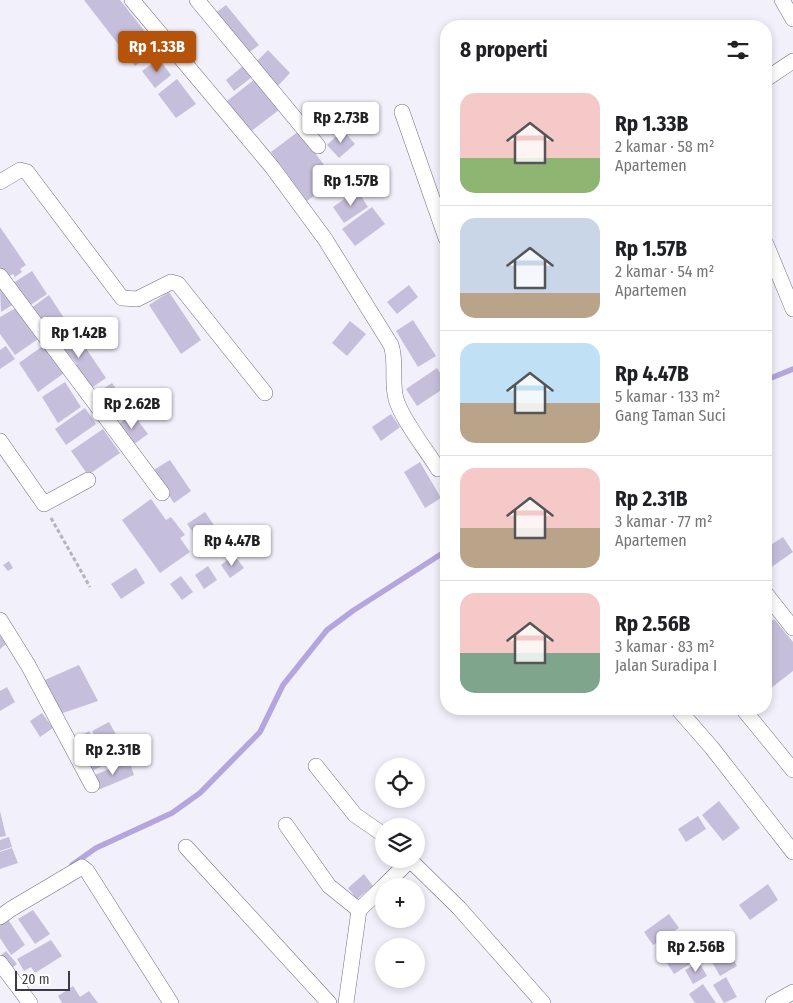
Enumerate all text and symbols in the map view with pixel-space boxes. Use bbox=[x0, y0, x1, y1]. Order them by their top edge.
pin: Rp 1.33B bbox=[105, 30, 209, 73]
icon: filters bbox=[724, 36, 752, 64]
text: Rp 1.33B bbox=[129, 37, 185, 56]
text: 8 properti bbox=[460, 37, 548, 63]
pin: Rp 2.73B bbox=[289, 102, 393, 144]
text: Rp 2.73B bbox=[313, 108, 369, 127]
text: Rp 1.33B bbox=[615, 111, 688, 137]
icon: home bbox=[500, 113, 560, 173]
text: 2 kamar · 58 m² bbox=[615, 137, 715, 156]
text: Apartemen bbox=[615, 156, 687, 175]
pin: Rp 1.57B bbox=[299, 164, 403, 207]
text: Rp 1.57B bbox=[324, 171, 378, 190]
text: Rp 1.57B bbox=[615, 236, 687, 262]
icon: home bbox=[500, 238, 560, 298]
text: 2 kamar · 54 m² bbox=[615, 262, 714, 281]
text: Apartemen bbox=[615, 281, 687, 300]
pin: Rp 1.42B bbox=[27, 316, 131, 359]
text: Rp 1.42B bbox=[51, 323, 107, 342]
text: Rp 4.47B bbox=[615, 361, 689, 387]
icon: home bbox=[500, 363, 560, 423]
text: 5 kamar · 133 m² bbox=[615, 387, 720, 406]
pin: Rp 2.62B bbox=[80, 388, 184, 430]
text: Rp 2.62B bbox=[104, 394, 160, 413]
text: Gang Taman Suci bbox=[615, 406, 726, 425]
text: Rp 2.31B bbox=[615, 486, 688, 512]
icon: home bbox=[500, 488, 560, 548]
text: 3 kamar · 77 m² bbox=[615, 512, 712, 531]
pin: Rp 4.47B bbox=[180, 524, 284, 567]
text: Rp 4.47B bbox=[204, 531, 260, 550]
text: Apartemen bbox=[615, 531, 687, 550]
text: Rp 2.56B bbox=[615, 611, 690, 637]
icon: home bbox=[500, 613, 560, 673]
text: 3 kamar · 83 m² bbox=[615, 637, 715, 656]
text: Jalan Suradipa I bbox=[615, 656, 717, 675]
pin: Rp 2.31B bbox=[61, 734, 165, 776]
text: Rp 2.31B bbox=[85, 740, 141, 759]
map controls bbox=[375, 758, 425, 988]
button: locate bbox=[375, 758, 425, 808]
button: layers bbox=[375, 818, 425, 868]
button: + bbox=[375, 878, 425, 928]
pin: Rp 2.56B bbox=[644, 930, 748, 973]
text: Rp 2.56B bbox=[667, 937, 725, 956]
button: − bbox=[375, 938, 425, 988]
scale bar bbox=[15, 968, 70, 991]
text: 20 m bbox=[22, 971, 50, 988]

